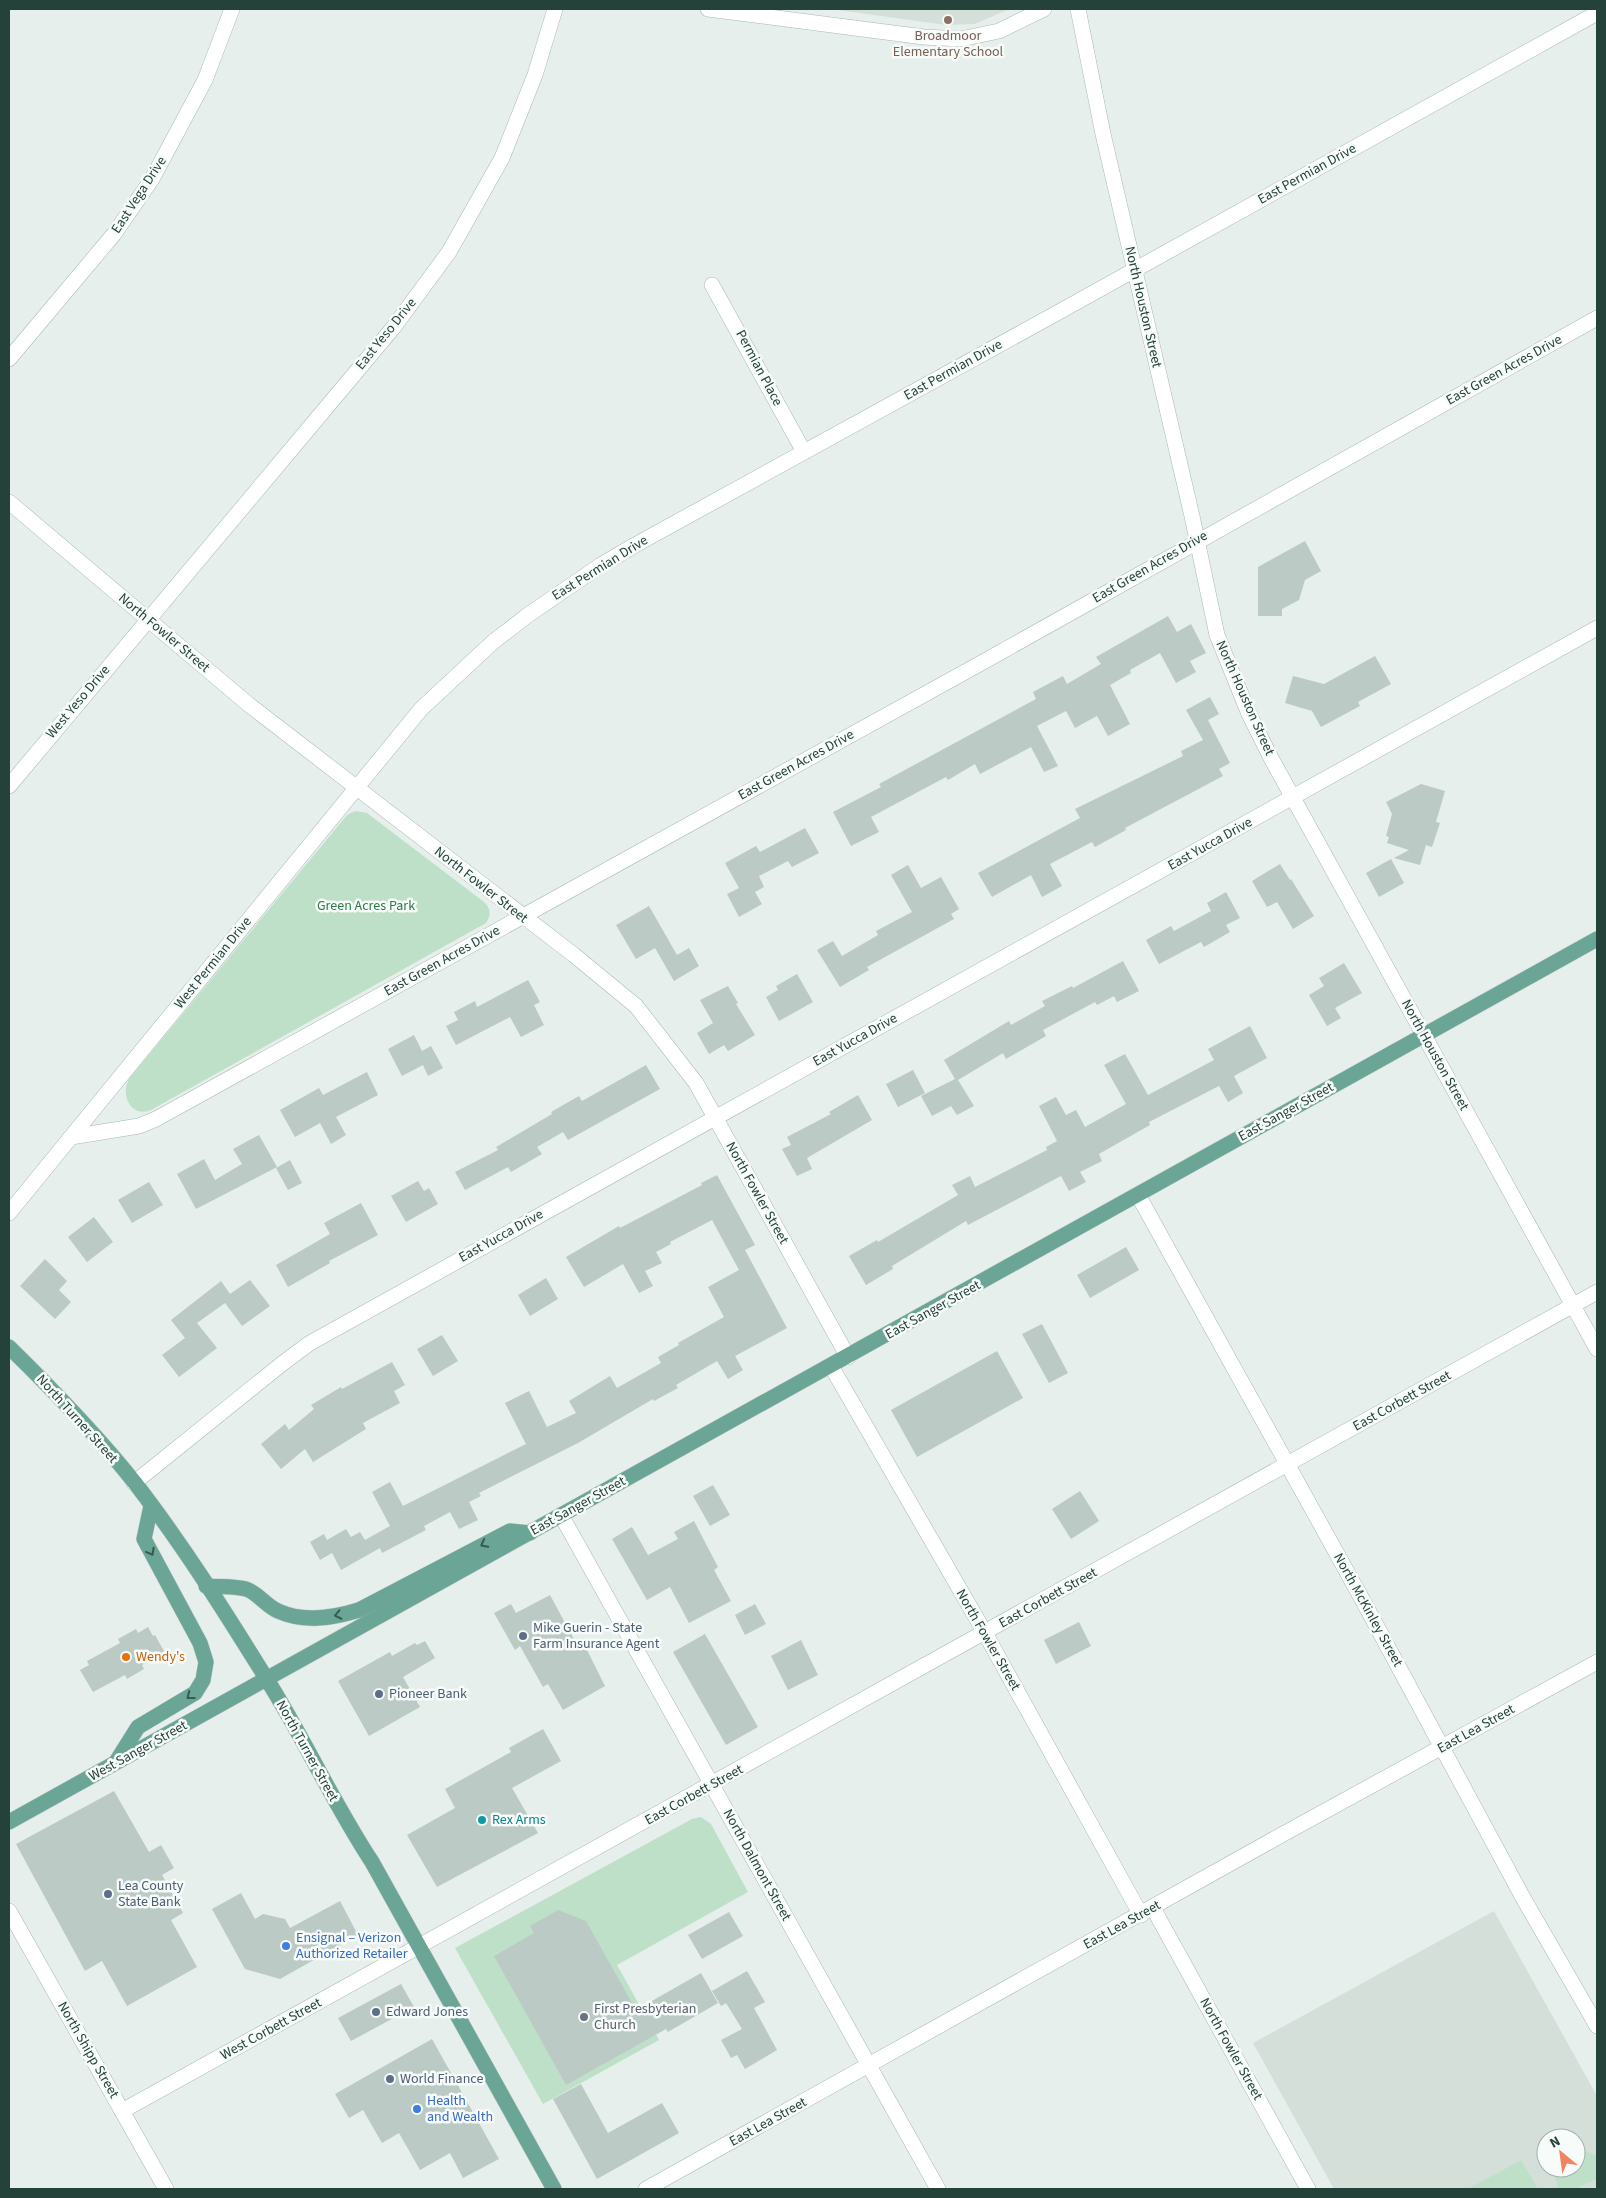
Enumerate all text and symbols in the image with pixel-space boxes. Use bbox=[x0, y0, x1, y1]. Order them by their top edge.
marker: Broadmoor Elementary School bbox=[942, 14, 954, 26]
place label: Broadmoor Elementary School bbox=[893, 26, 1004, 62]
street label: East Permian Drive bbox=[1254, 139, 1360, 209]
street label: East Vega Drive bbox=[107, 152, 171, 238]
street label: North Houston Street bbox=[1119, 244, 1167, 370]
street label: East Yeso Drive bbox=[351, 294, 421, 374]
street label: Permian Place bbox=[731, 326, 787, 410]
street label: East Green Acres Drive bbox=[1442, 330, 1566, 410]
street label: East Permian Drive bbox=[900, 335, 1006, 405]
street label: East Green Acres Drive bbox=[1089, 526, 1211, 608]
street label: East Permian Drive bbox=[548, 530, 652, 606]
street label: North Fowler Street bbox=[114, 589, 214, 678]
street label: North Houston Street bbox=[1211, 637, 1280, 759]
street label: West Yeso Drive bbox=[41, 661, 115, 743]
street label: East Green Acres Drive bbox=[734, 725, 858, 805]
street label: East Yucca Drive bbox=[1164, 812, 1256, 876]
street label: North Fowler Street bbox=[430, 842, 532, 928]
park label: Green Acres Park bbox=[317, 896, 415, 916]
street label: West Permian Drive bbox=[170, 913, 256, 1013]
street label: East Green Acres Drive bbox=[380, 921, 504, 1001]
street label: North Houston Street bbox=[1396, 996, 1474, 1114]
street label: East Yucca Drive bbox=[809, 1008, 901, 1072]
street label: East Sanger Street bbox=[1235, 1077, 1338, 1147]
street label: North Fowler Street bbox=[721, 1138, 794, 1248]
street label: East Yucca Drive bbox=[455, 1204, 547, 1268]
street label: East Sanger Street bbox=[882, 1275, 985, 1345]
street label: East Corbett Street bbox=[1349, 1366, 1455, 1436]
street label: North Turner Street bbox=[32, 1370, 123, 1468]
street label: East Sanger Street bbox=[527, 1471, 630, 1541]
one-way arrow bbox=[480, 1538, 489, 1548]
one-way arrow bbox=[145, 1547, 155, 1556]
street label: North McKinley Street bbox=[1328, 1549, 1408, 1671]
street label: East Corbett Street bbox=[995, 1563, 1101, 1633]
street label: North Fowler Street bbox=[951, 1586, 1025, 1695]
one-way arrow bbox=[334, 1609, 343, 1620]
place label: Mike Guerin - State Farm Insurance Agent bbox=[533, 1618, 660, 1654]
marker: Mike Guerin - State Farm Insurance Agent bbox=[517, 1630, 529, 1642]
place label: Wendy's bbox=[136, 1647, 185, 1667]
marker: Wendy's bbox=[120, 1651, 132, 1663]
place label: Pioneer Bank bbox=[389, 1684, 467, 1704]
marker: Pioneer Bank bbox=[373, 1688, 385, 1700]
one-way arrow bbox=[186, 1690, 196, 1699]
street label: North Turner Street bbox=[271, 1697, 343, 1806]
street label: East Lea Street bbox=[1434, 1699, 1519, 1759]
street label: West Sanger Street bbox=[85, 1716, 191, 1786]
street label: East Corbett Street bbox=[641, 1760, 747, 1830]
street label: North Dalmont Street bbox=[718, 1805, 796, 1925]
place label: Rex Arms bbox=[492, 1810, 546, 1830]
marker: Rex Arms bbox=[476, 1814, 488, 1826]
place label: Lea County State Bank bbox=[118, 1876, 184, 1912]
marker: Lea County State Bank bbox=[102, 1888, 114, 1900]
street label: East Lea Street bbox=[1080, 1895, 1165, 1955]
place label: Ensignal – Verizon Authorized Retailer bbox=[296, 1928, 408, 1964]
marker: Ensignal – Verizon Authorized Retailer bbox=[280, 1940, 292, 1952]
street label: West Corbett Street bbox=[217, 1993, 326, 2065]
street label: North Fowler Street bbox=[1195, 1994, 1268, 2104]
street label: North Shipp Street bbox=[52, 1998, 124, 2102]
place label: First Presbyterian Church bbox=[594, 1999, 696, 2035]
place label: Edward Jones bbox=[386, 2002, 468, 2022]
marker: Edward Jones bbox=[370, 2006, 382, 2018]
marker: First Presbyterian Church bbox=[578, 2011, 590, 2023]
place label: World Finance bbox=[400, 2069, 483, 2089]
marker: World Finance bbox=[384, 2073, 396, 2085]
place label: Health and Wealth bbox=[427, 2091, 493, 2127]
street label: East Lea Street bbox=[726, 2092, 811, 2152]
marker: Health and Wealth bbox=[411, 2103, 423, 2115]
north arrow bbox=[1536, 2128, 1586, 2178]
text: N bbox=[1546, 2132, 1564, 2154]

